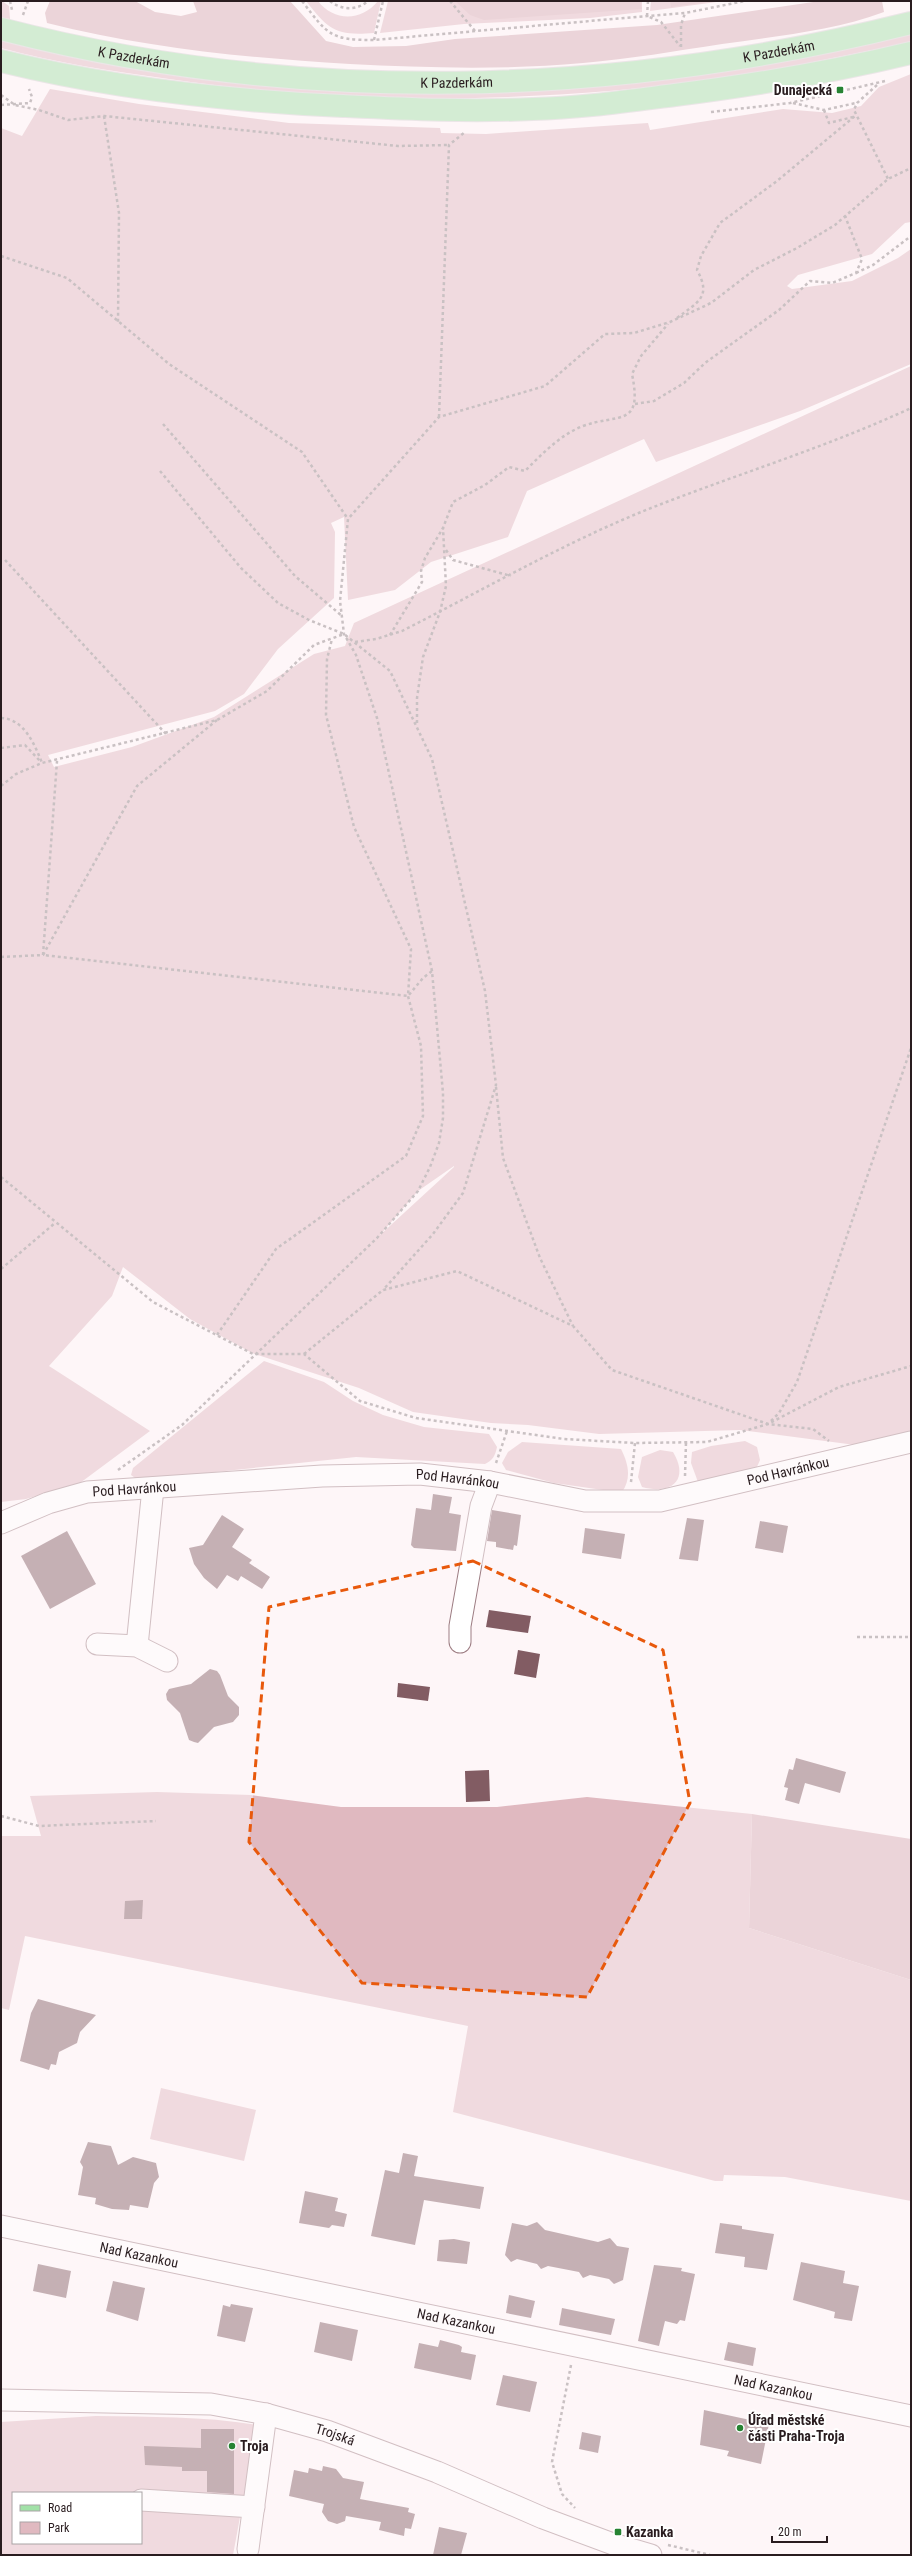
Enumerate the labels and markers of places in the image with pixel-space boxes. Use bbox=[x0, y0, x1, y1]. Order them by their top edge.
place label: Dunajecká bbox=[774, 82, 832, 98]
marker: Dunajecká bbox=[835, 85, 845, 95]
place label: Úřad městské části Praha-Troja bbox=[748, 2411, 845, 2444]
marker: Úřad městské části Praha-Troja bbox=[735, 2423, 745, 2433]
place label: Troja bbox=[240, 2438, 269, 2454]
marker: Troja bbox=[227, 2441, 237, 2451]
place label: Kazanka bbox=[626, 2524, 674, 2540]
marker: Kazanka bbox=[613, 2527, 623, 2537]

